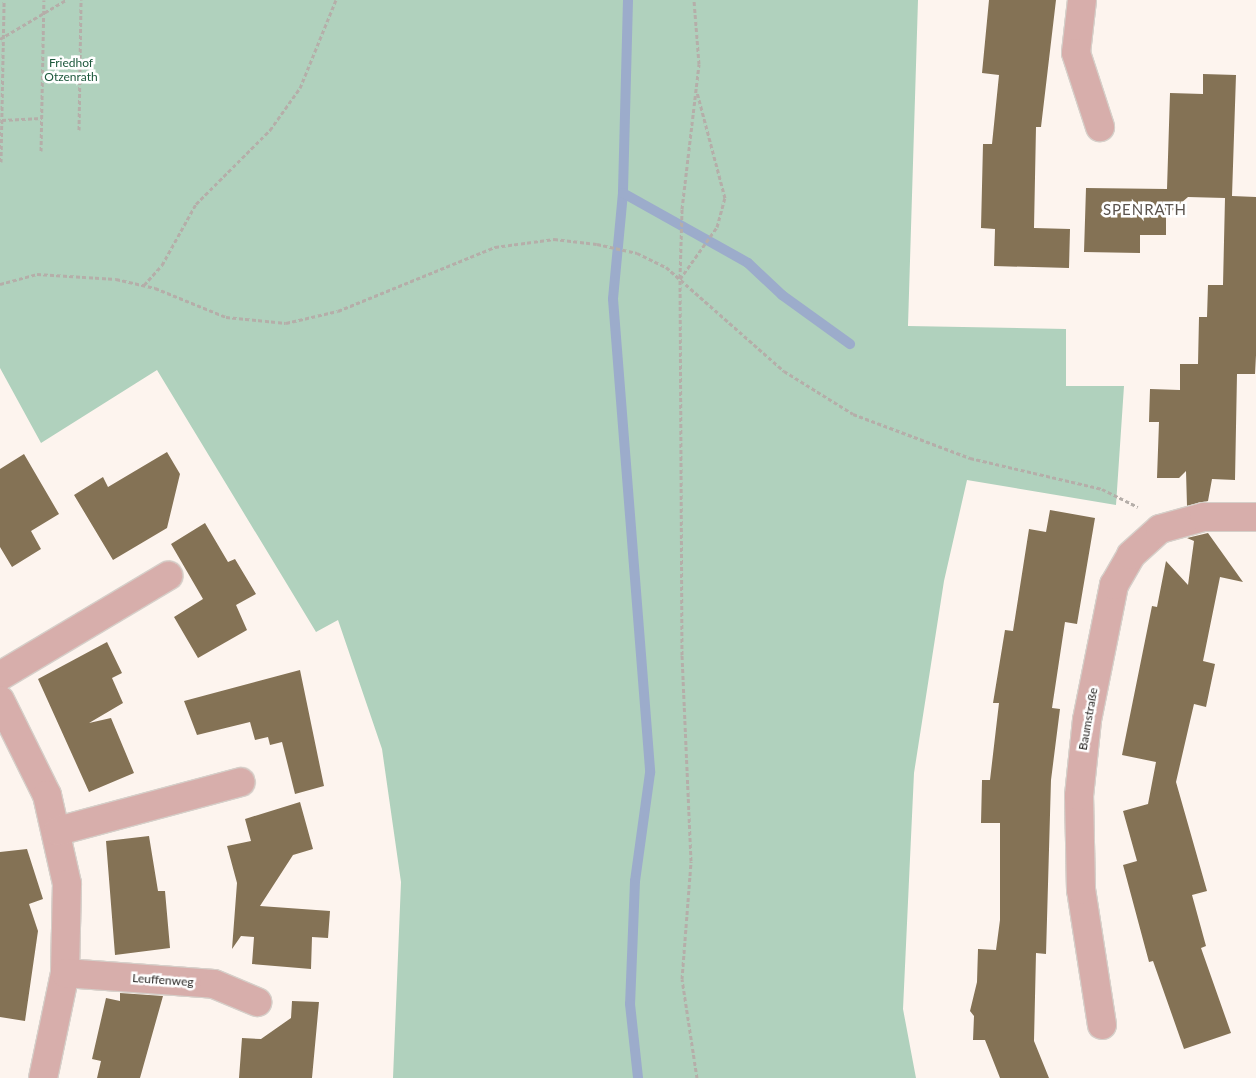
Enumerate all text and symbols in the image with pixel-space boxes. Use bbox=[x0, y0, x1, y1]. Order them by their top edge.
park label: Friedhof Otzenrath bbox=[44, 56, 98, 84]
district label: SPENRATH bbox=[1102, 201, 1188, 219]
street label: Baumstraße bbox=[1075, 687, 1101, 751]
street label: Leuffenweg bbox=[132, 971, 194, 989]

